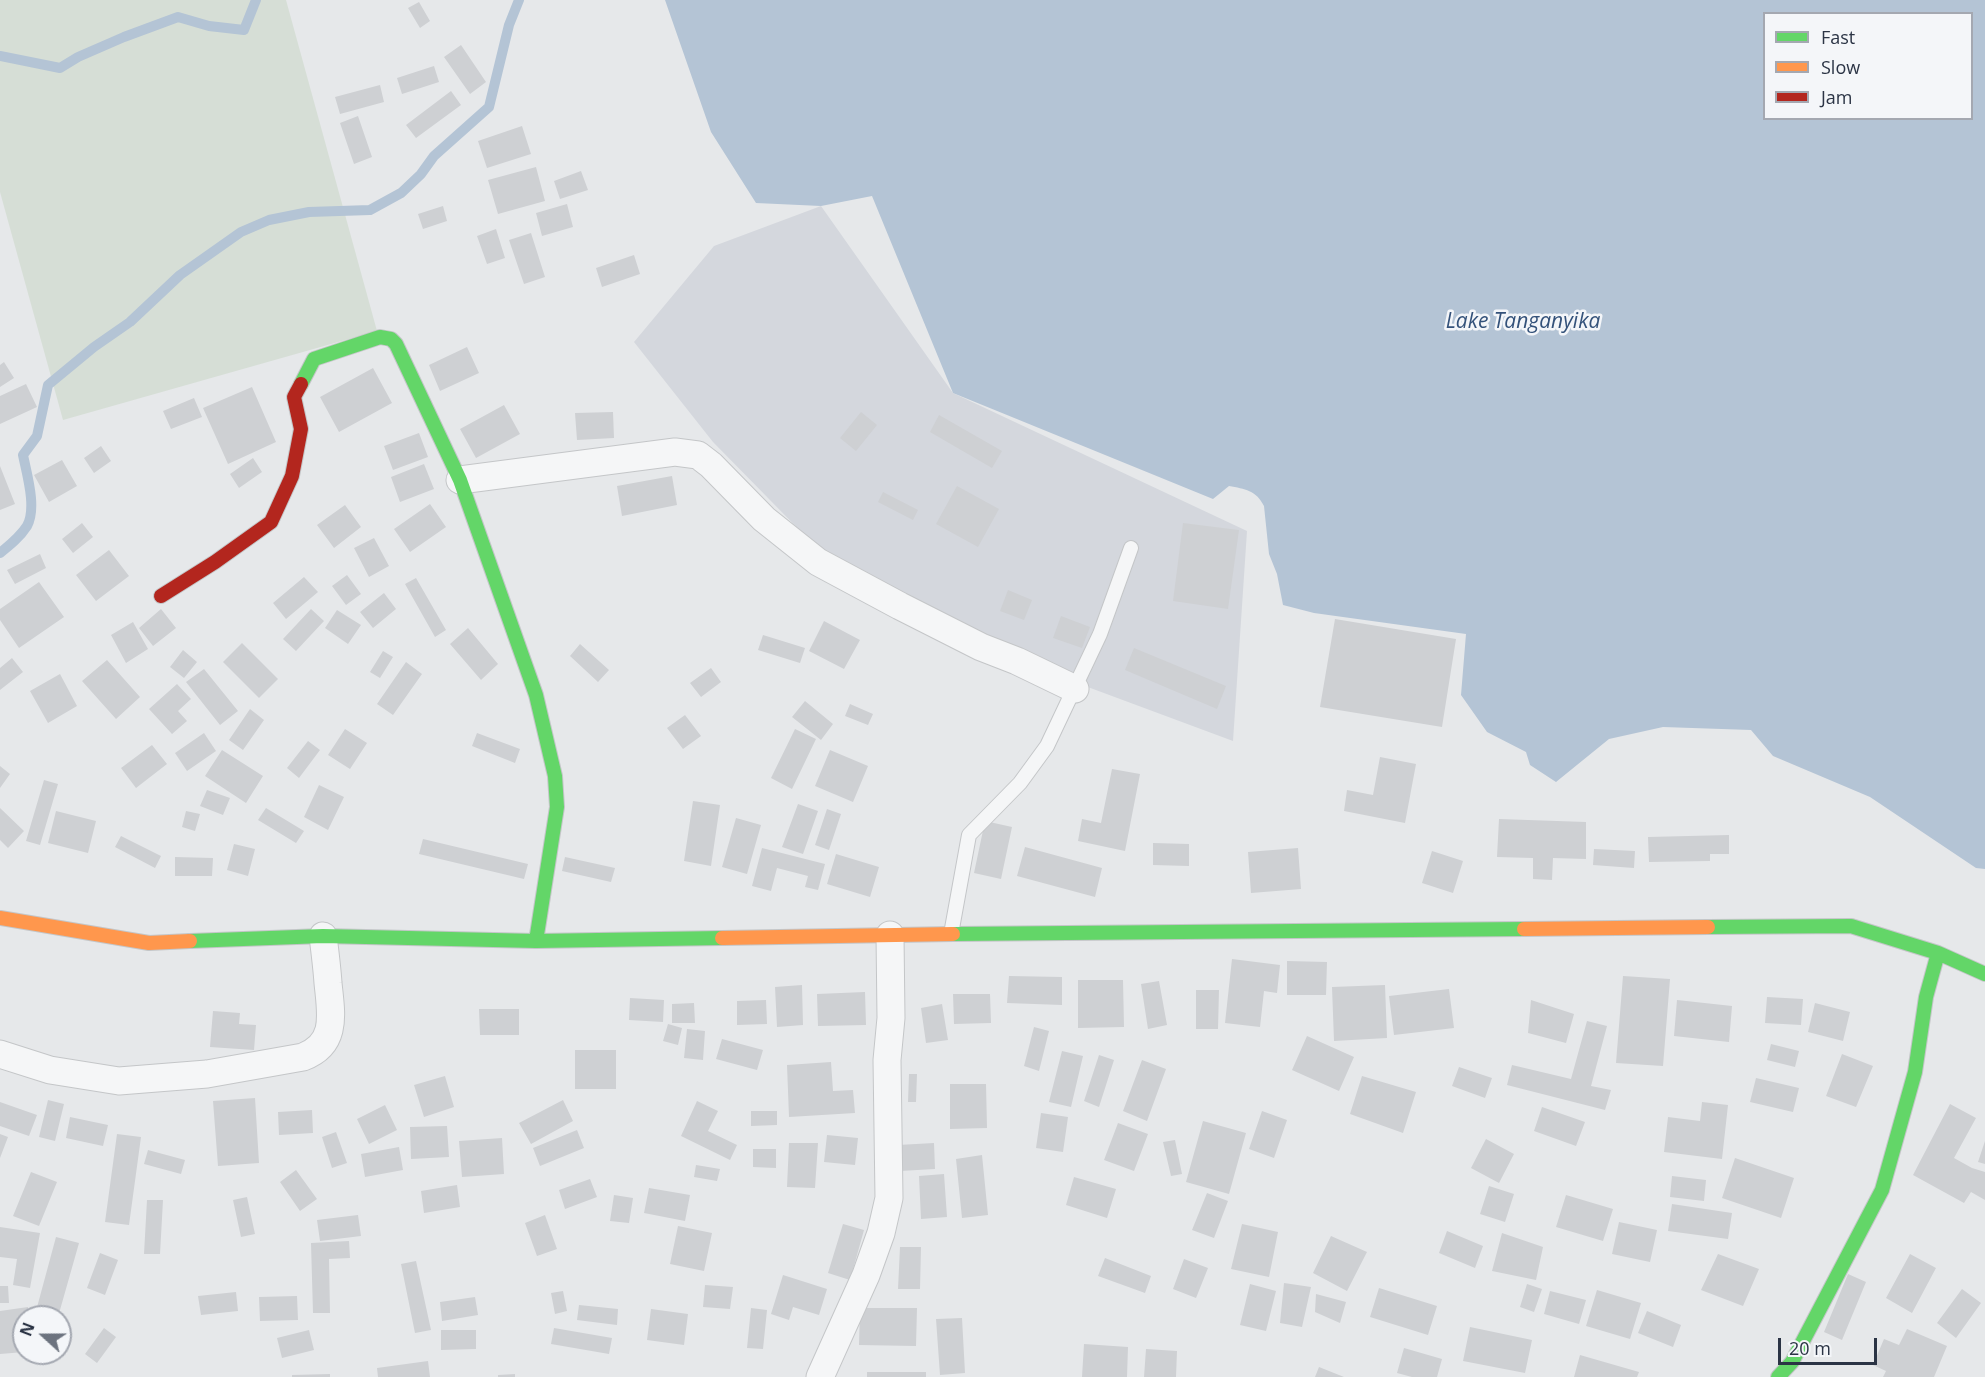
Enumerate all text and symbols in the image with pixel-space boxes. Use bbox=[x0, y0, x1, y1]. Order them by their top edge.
legend bbox=[1763, 12, 1973, 120]
text: Fast bbox=[1821, 25, 1855, 49]
text: Slow bbox=[1821, 55, 1860, 79]
text: Jam bbox=[1821, 85, 1853, 109]
water label: Lake Tanganyika bbox=[1446, 309, 1600, 335]
north arrow bbox=[12, 1305, 72, 1365]
text: N bbox=[14, 1319, 40, 1339]
scale bar bbox=[1781, 1326, 1880, 1364]
text: 20 m bbox=[1789, 1336, 1831, 1360]

